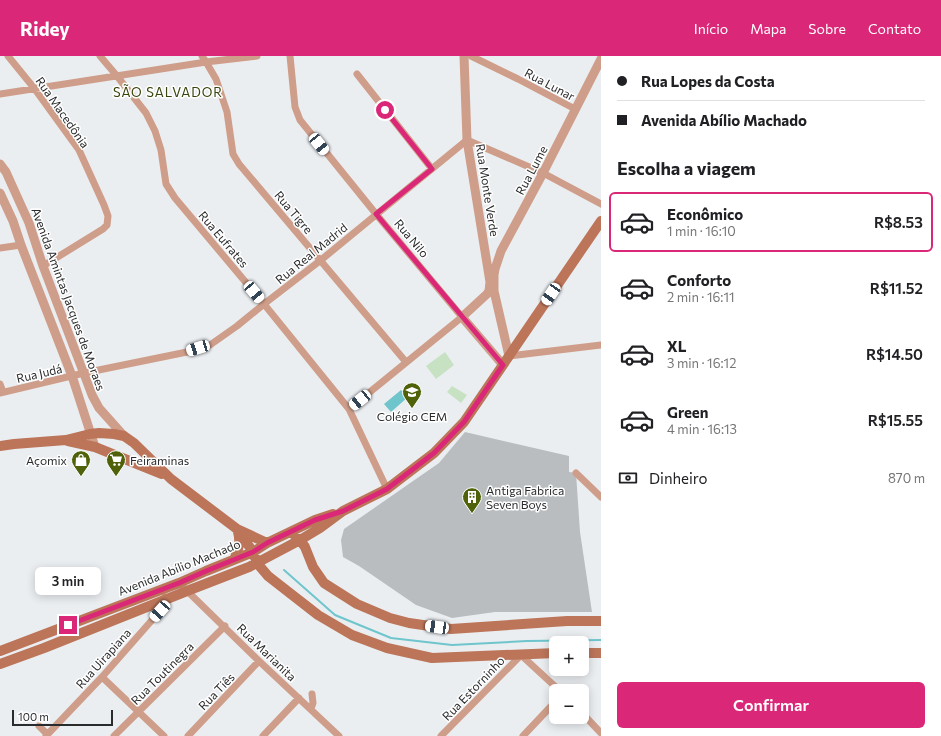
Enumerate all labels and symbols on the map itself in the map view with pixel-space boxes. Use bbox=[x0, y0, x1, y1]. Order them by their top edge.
street label: Rua Lunar bbox=[523, 65, 578, 103]
street label: Rua Macedônia bbox=[33, 74, 93, 150]
district label: SÃO SALVADOR bbox=[113, 84, 223, 100]
route start bbox=[376, 101, 394, 119]
car bbox=[307, 131, 331, 157]
street label: Rua Monte Verde bbox=[474, 143, 502, 237]
street label: Rua Lume bbox=[512, 143, 550, 197]
street label: Rua Tigre bbox=[272, 188, 316, 236]
street label: Avenida Amintas Jacques de Moraes bbox=[28, 206, 109, 393]
street label: Rua Eufrates bbox=[196, 208, 252, 270]
street label: Rua Nilo bbox=[392, 216, 432, 260]
street label: Rua Real Madrid bbox=[272, 220, 350, 286]
car bbox=[242, 279, 266, 305]
car bbox=[539, 281, 563, 307]
car bbox=[185, 339, 211, 357]
street label: Rua Judá bbox=[15, 361, 64, 386]
school or university icon: Colégio CEM bbox=[401, 381, 423, 409]
car bbox=[347, 388, 373, 412]
place label: Colégio CEM bbox=[377, 409, 447, 423]
shop icon: Açomix bbox=[70, 449, 92, 477]
supermarket icon: Feiraminas bbox=[105, 449, 127, 477]
place label: Açomix bbox=[26, 453, 68, 467]
place label: Feiraminas bbox=[130, 453, 189, 467]
place label: Antiga Fabrica Seven Boys bbox=[486, 483, 564, 511]
building icon: Antiga Fabrica Seven Boys bbox=[461, 486, 483, 514]
street label: Avenida Abílio Machado bbox=[116, 536, 242, 598]
callout: 3 min bbox=[35, 567, 101, 595]
car bbox=[148, 598, 172, 624]
route end bbox=[59, 616, 77, 634]
car bbox=[424, 619, 450, 635]
street label: Rua Marianita bbox=[235, 620, 299, 684]
street label: Rua Uirapiana bbox=[72, 625, 134, 691]
street label: Rua Toutinegra bbox=[128, 639, 196, 707]
street label: Rua Estorninho bbox=[439, 653, 507, 723]
street label: Rua Tiês bbox=[195, 670, 237, 712]
scale bar bbox=[12, 708, 113, 727]

